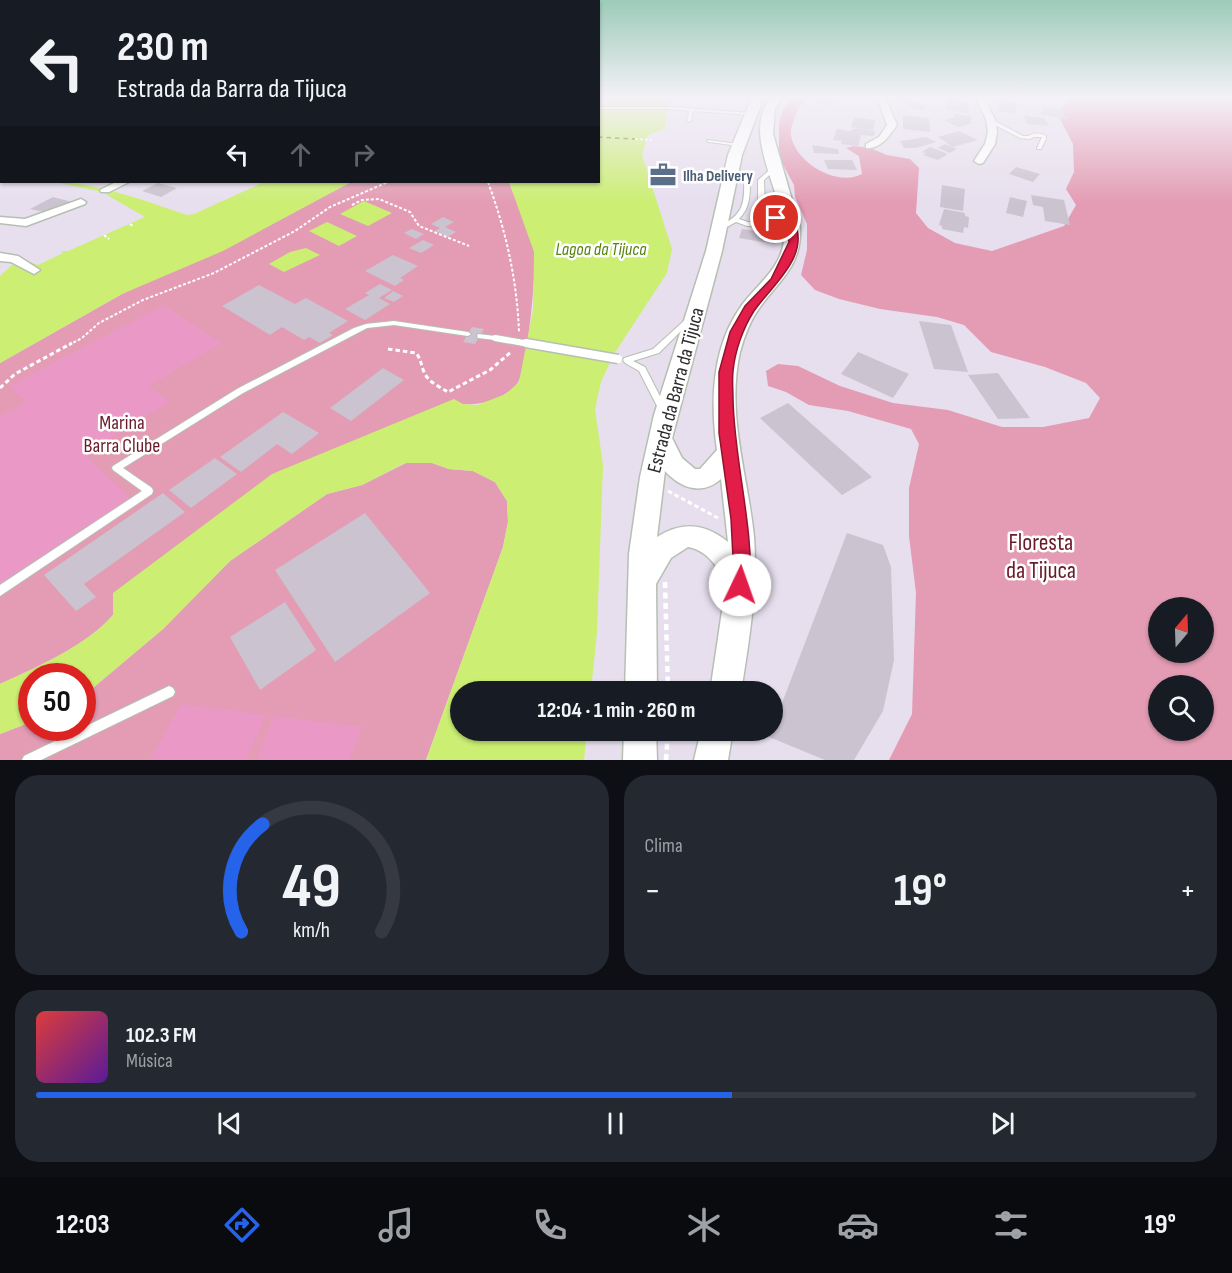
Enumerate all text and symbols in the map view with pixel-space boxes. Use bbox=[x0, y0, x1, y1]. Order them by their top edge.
text: 230 m bbox=[117, 22, 209, 73]
icon: left bbox=[18, 24, 96, 102]
text: Estrada da Barra da Tijuca bbox=[117, 73, 347, 105]
icon: left bbox=[221, 138, 254, 171]
icon: ahead bbox=[284, 138, 317, 171]
icon: right bbox=[347, 138, 380, 171]
office icon: Ilha Delivery bbox=[648, 160, 678, 190]
place label: Ilha Delivery bbox=[683, 167, 753, 186]
pin bbox=[750, 192, 801, 243]
icon: arrive bbox=[759, 201, 792, 234]
water label: Lagoa da Tijuca bbox=[555, 239, 647, 260]
street label: Estrada da Barra da Tijuca bbox=[642, 305, 710, 476]
park label: Marina Barra Clube bbox=[84, 411, 160, 458]
park label: Floresta da Tijuca bbox=[1006, 528, 1076, 585]
position arrow bbox=[708, 553, 772, 617]
north arrow bbox=[1148, 597, 1214, 663]
map controls bbox=[1148, 597, 1214, 741]
speed limit sign: 50 bbox=[18, 663, 96, 741]
button: search bbox=[1148, 675, 1214, 741]
text: 12:04 · 1 min · 260 m bbox=[538, 697, 695, 724]
text: Clima bbox=[645, 834, 683, 858]
text: 49 bbox=[282, 850, 341, 925]
text: 19° bbox=[894, 864, 947, 919]
text: − bbox=[645, 871, 661, 911]
text: + bbox=[1180, 871, 1196, 911]
text: km/h bbox=[293, 918, 330, 943]
text: 102.3 FM bbox=[126, 1022, 196, 1049]
text: Música bbox=[126, 1049, 173, 1073]
icon: previous bbox=[213, 1107, 246, 1140]
icon: pause bbox=[599, 1107, 632, 1140]
icon: next bbox=[986, 1107, 1019, 1140]
icon: directions bbox=[221, 1204, 263, 1246]
icon: music bbox=[375, 1204, 417, 1246]
icon: phone bbox=[529, 1204, 571, 1246]
icon: climate bbox=[683, 1204, 725, 1246]
icon: car bbox=[837, 1204, 879, 1246]
icon: filters bbox=[990, 1204, 1032, 1246]
text: 12:03 bbox=[56, 1209, 110, 1241]
text: 19° bbox=[1144, 1209, 1176, 1241]

